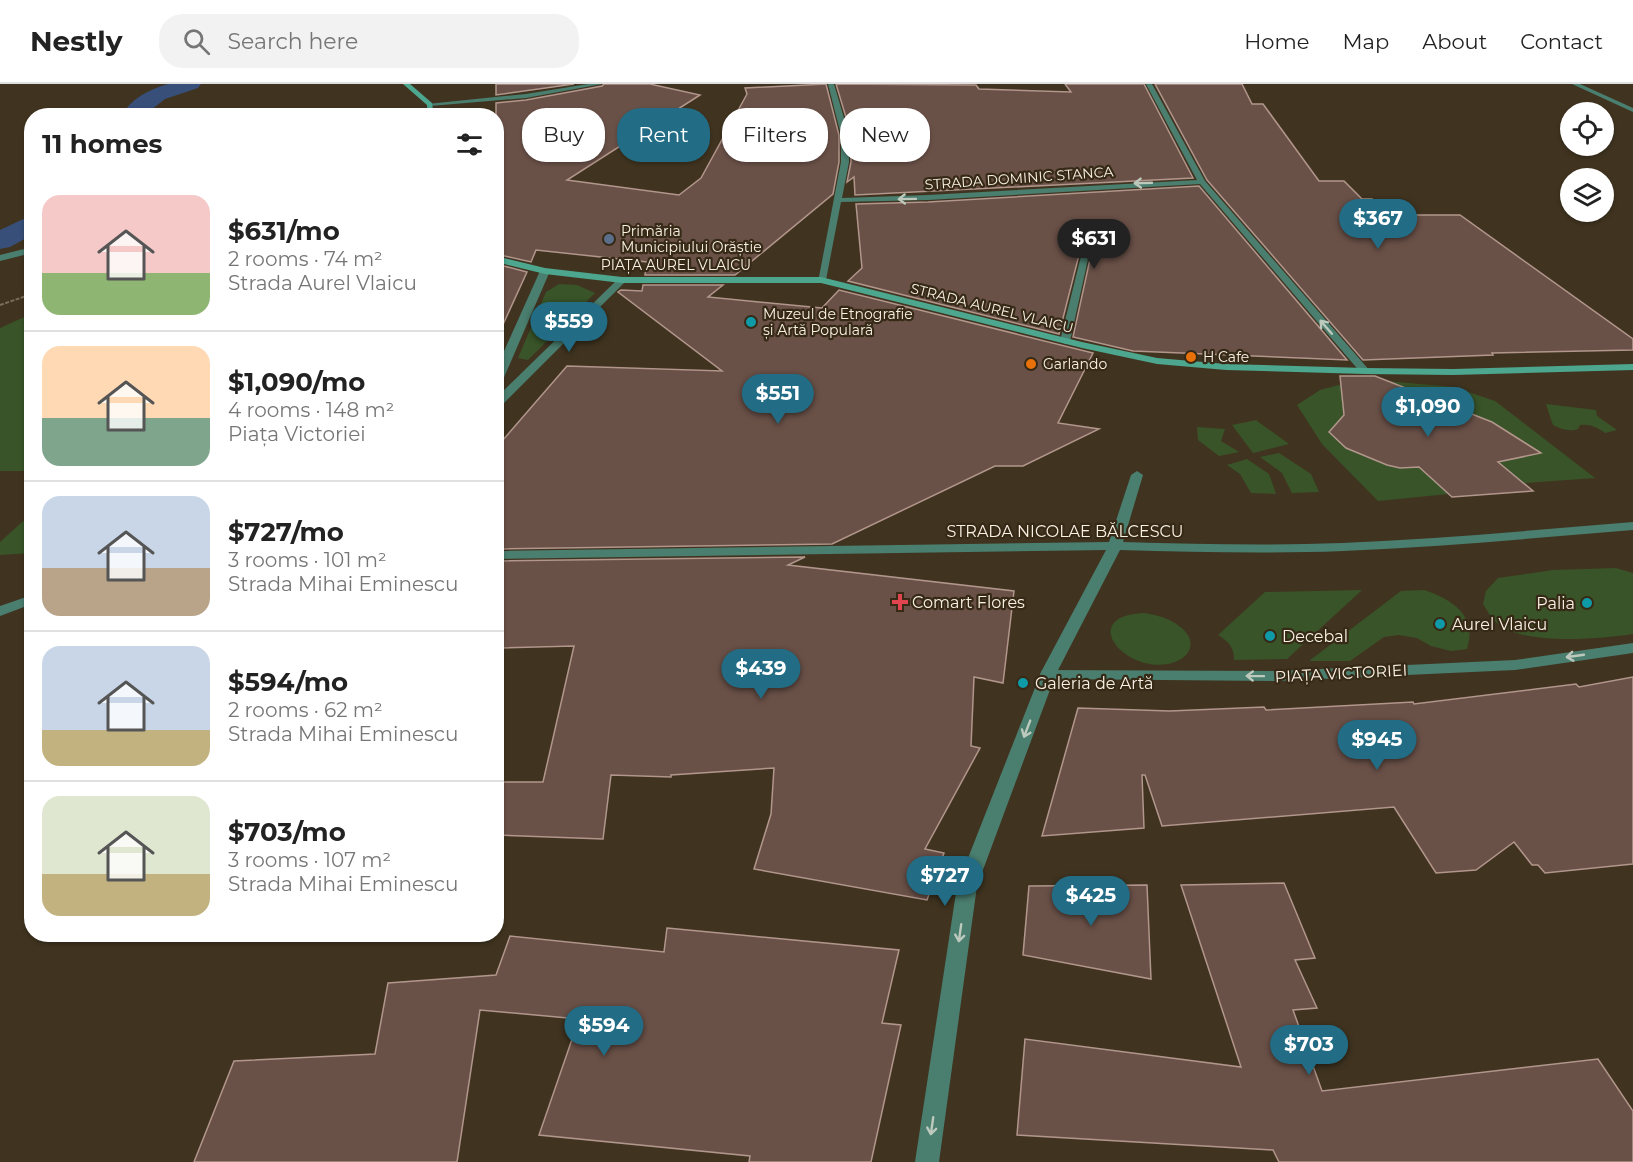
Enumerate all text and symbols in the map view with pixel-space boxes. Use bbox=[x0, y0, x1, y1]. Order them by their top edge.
search box bbox=[159, 14, 579, 68]
text: Nestly bbox=[30, 24, 123, 58]
icon: search bbox=[180, 25, 213, 58]
text: Search here bbox=[228, 28, 358, 55]
text: Home bbox=[1244, 29, 1309, 54]
text: Map bbox=[1342, 29, 1389, 54]
text: About bbox=[1422, 29, 1487, 54]
text: Contact bbox=[1520, 29, 1603, 54]
map controls bbox=[1560, 102, 1614, 222]
button: locate bbox=[1560, 102, 1614, 156]
chip: Buy bbox=[522, 108, 605, 162]
chip: Rent bbox=[617, 108, 710, 162]
chip: Filters bbox=[722, 108, 828, 162]
chip: New bbox=[840, 108, 930, 162]
text: 11 homes bbox=[42, 128, 162, 160]
icon: filters bbox=[453, 128, 486, 161]
street label: STRADA DOMINIC STANCA bbox=[924, 162, 1115, 194]
button: layers bbox=[1560, 168, 1614, 222]
one-way arrow bbox=[1134, 178, 1154, 189]
one-way arrow bbox=[897, 194, 917, 205]
pin: $367 bbox=[1342, 199, 1414, 250]
text: $367 bbox=[1353, 206, 1403, 230]
text: $631/mo bbox=[228, 215, 340, 247]
icon: home bbox=[90, 219, 162, 291]
pin: $631 bbox=[1058, 219, 1130, 270]
place label: Primăria Municipiului Orăștie bbox=[621, 222, 762, 257]
text: $631 bbox=[1071, 226, 1117, 250]
marker: Primăria Municipiului Orăștie bbox=[602, 232, 616, 246]
text: 2 rooms · 74 m² bbox=[228, 247, 383, 271]
street label: PIAȚA AUREL VLAICU bbox=[601, 256, 751, 275]
text: Strada Aurel Vlaicu bbox=[228, 271, 417, 295]
street label: STRADA AUREL VLAICU bbox=[909, 279, 1075, 337]
pin: $559 bbox=[533, 302, 605, 353]
place label: Muzeul de Etnografie și Artă Populară bbox=[763, 305, 913, 340]
text: $559 bbox=[544, 309, 594, 333]
marker: Muzeul de Etnografie și Artă Populară bbox=[744, 315, 758, 329]
one-way arrow bbox=[1320, 319, 1333, 335]
place label: H Cafe bbox=[1203, 348, 1249, 366]
marker: H Cafe bbox=[1184, 350, 1198, 364]
place label: Garlando bbox=[1043, 355, 1108, 373]
marker: Garlando bbox=[1024, 357, 1038, 371]
text: $1,090/mo bbox=[228, 366, 365, 398]
icon: home bbox=[90, 370, 162, 442]
pin: $551 bbox=[742, 374, 814, 425]
text: $551 bbox=[756, 381, 800, 405]
pin: $1,090 bbox=[1379, 387, 1477, 438]
text: $1,090 bbox=[1395, 394, 1461, 418]
text: 4 rooms · 148 m² bbox=[228, 398, 394, 422]
text: Piața Victoriei bbox=[228, 422, 366, 446]
text: $727/mo bbox=[228, 516, 344, 548]
icon: home bbox=[90, 520, 162, 592]
street label: STRADA NICOLAE BĂLCESCU bbox=[946, 522, 1184, 541]
text: 3 rooms · 101 m² bbox=[228, 548, 387, 572]
text: Strada Mihai Eminescu bbox=[228, 572, 459, 596]
place label: Comart Flores bbox=[912, 593, 1025, 612]
place label: Palia bbox=[1536, 594, 1575, 613]
marker: Comart Flores bbox=[893, 595, 907, 609]
marker: Palia bbox=[1580, 596, 1594, 610]
place label: Aurel Vlaicu bbox=[1452, 615, 1547, 634]
marker: Aurel Vlaicu bbox=[1433, 617, 1447, 631]
place label: Decebal bbox=[1282, 627, 1348, 646]
marker: Decebal bbox=[1263, 629, 1277, 643]
pin: $439 bbox=[725, 649, 797, 700]
one-way arrow bbox=[1566, 651, 1585, 662]
text: $439 bbox=[735, 656, 787, 680]
street label: PIAȚA VICTORIEI bbox=[1274, 661, 1408, 687]
text: $594/mo bbox=[228, 666, 348, 698]
icon: home bbox=[90, 670, 162, 742]
one-way arrow bbox=[1245, 670, 1265, 682]
place label: Galeria de Artă bbox=[1035, 674, 1153, 693]
marker: Galeria de Artă bbox=[1016, 676, 1030, 690]
text: 2 rooms · 62 m² bbox=[228, 698, 383, 722]
one-way arrow bbox=[1021, 719, 1032, 737]
pin: $945 bbox=[1341, 720, 1413, 771]
text: Strada Mihai Eminescu bbox=[228, 722, 459, 746]
text: $945 bbox=[1352, 727, 1402, 751]
text: $703/mo bbox=[228, 816, 346, 848]
icon: home bbox=[90, 820, 162, 892]
text: 3 rooms · 107 m² bbox=[228, 848, 391, 872]
pin: $727 bbox=[909, 856, 981, 907]
text: $727 bbox=[920, 863, 970, 887]
text: Strada Mihai Eminescu bbox=[228, 872, 459, 896]
pin: $425 bbox=[1055, 876, 1127, 927]
text: $425 bbox=[1066, 883, 1116, 907]
one-way arrow bbox=[955, 923, 966, 942]
pin: $594 bbox=[568, 1006, 640, 1057]
text: $594 bbox=[578, 1013, 630, 1037]
pin: $703 bbox=[1273, 1025, 1345, 1076]
text: $703 bbox=[1284, 1032, 1334, 1056]
one-way arrow bbox=[926, 1116, 937, 1135]

